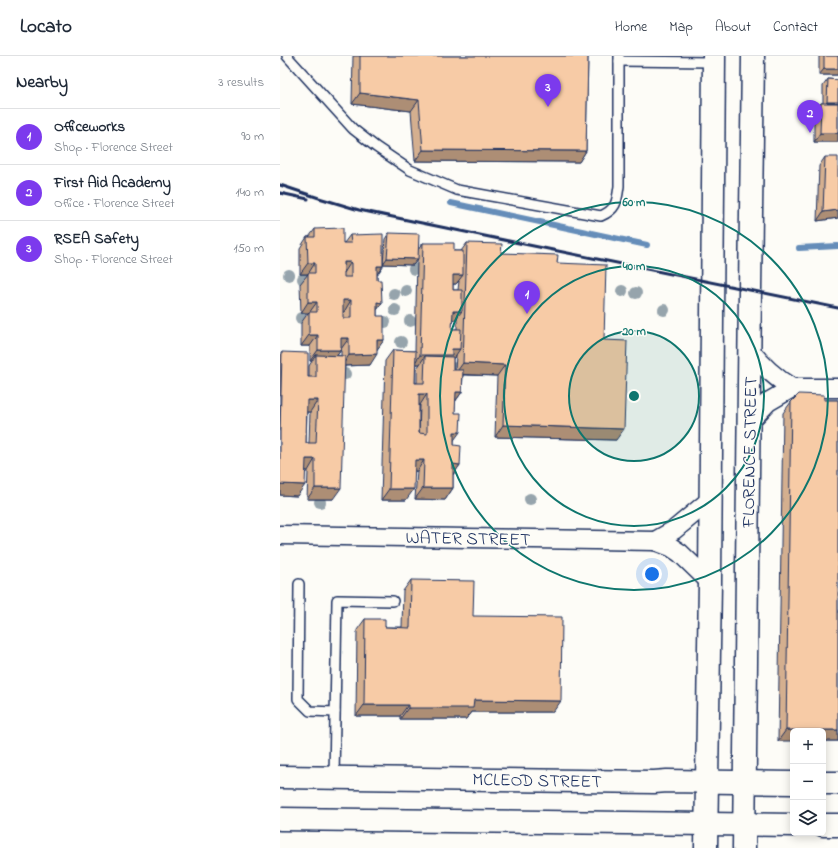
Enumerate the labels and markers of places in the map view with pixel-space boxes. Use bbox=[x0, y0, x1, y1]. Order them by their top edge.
pin: 3 bbox=[535, 74, 561, 107]
pin: 2 bbox=[797, 100, 823, 133]
pin: 1 bbox=[514, 281, 540, 314]
centre of rings bbox=[627, 389, 641, 403]

